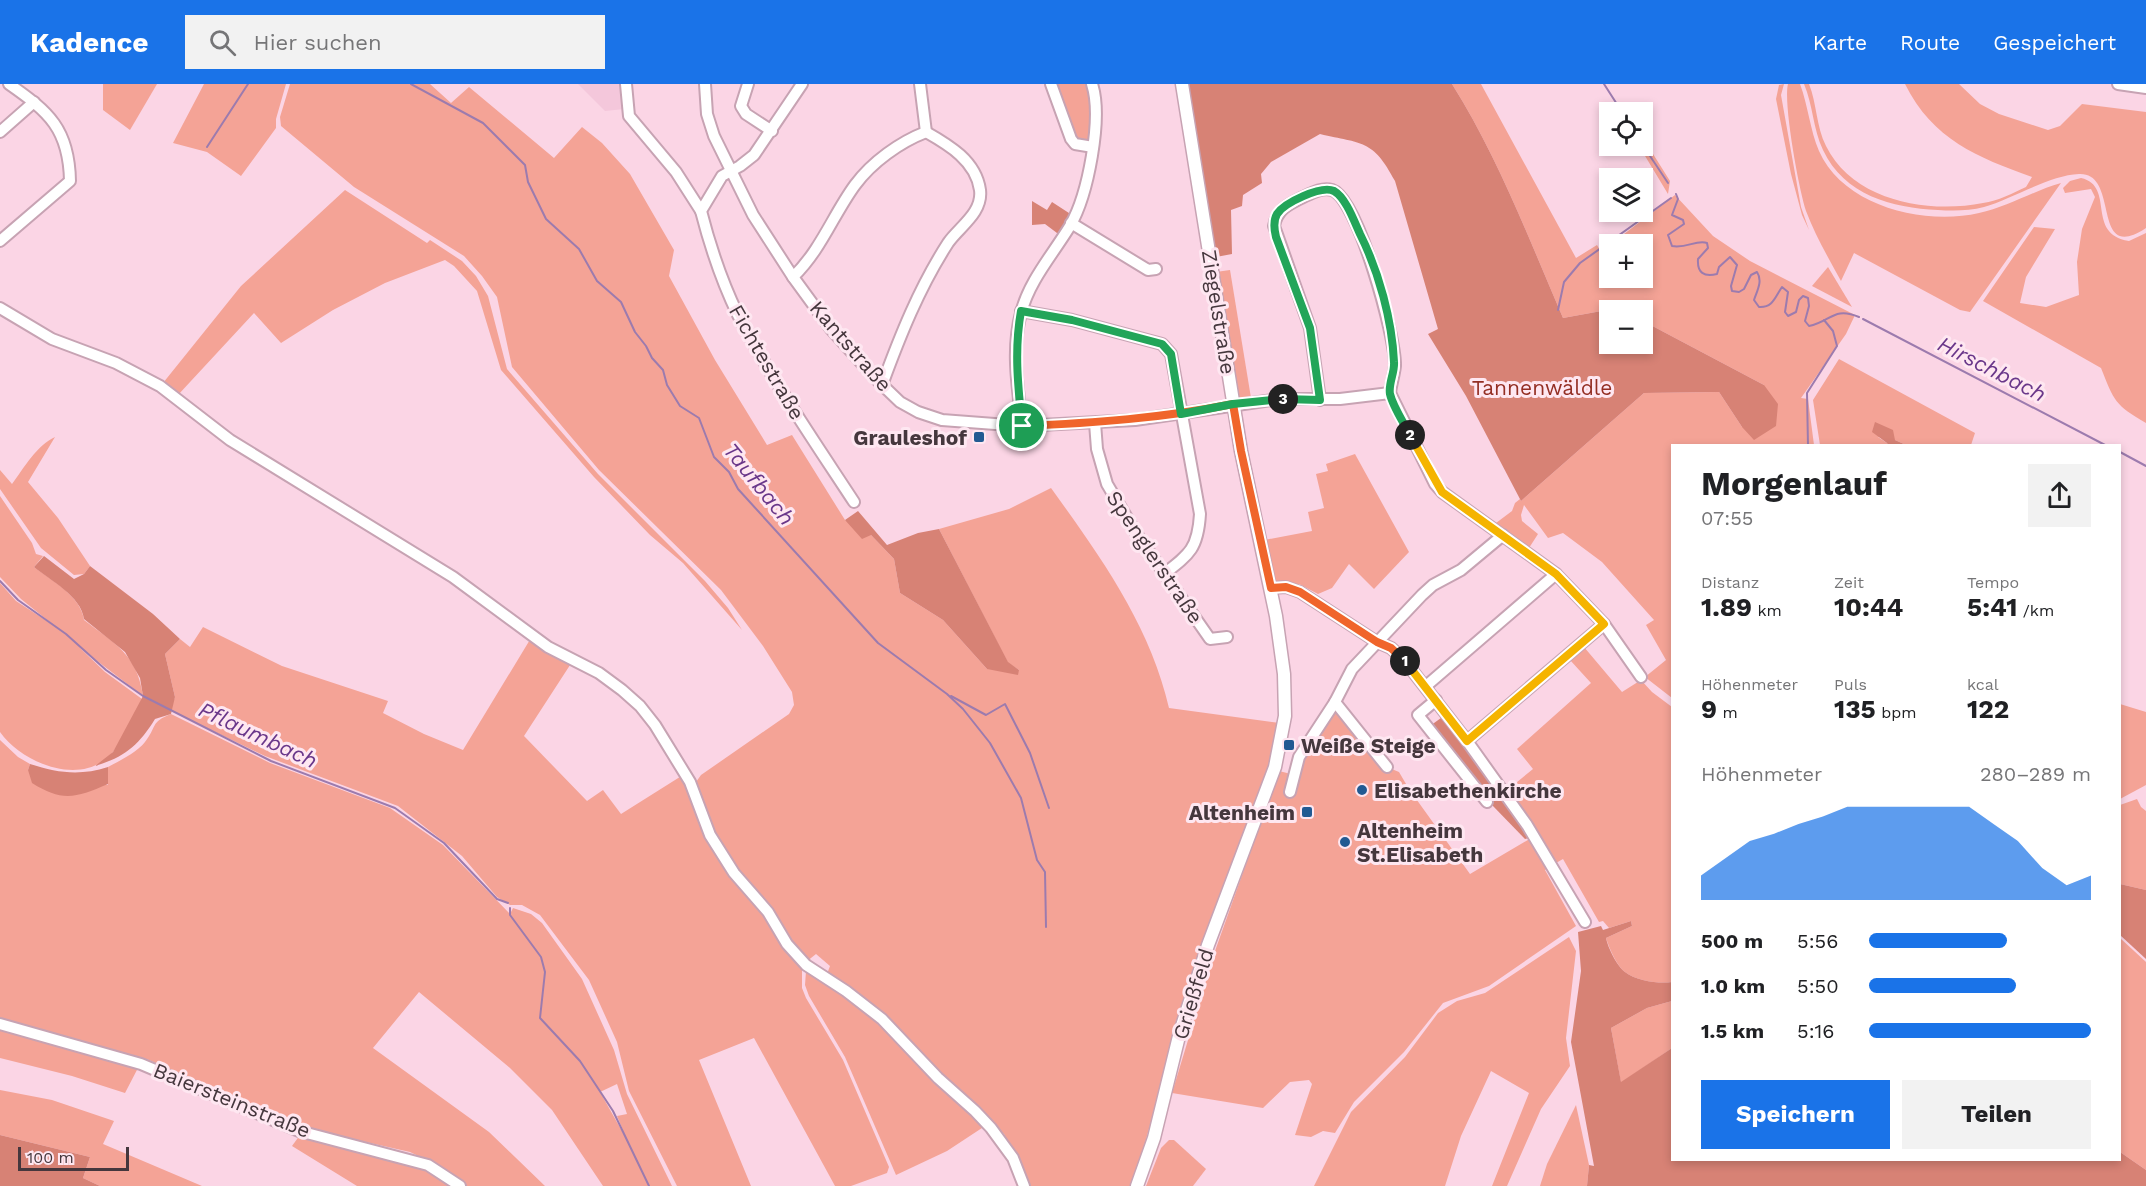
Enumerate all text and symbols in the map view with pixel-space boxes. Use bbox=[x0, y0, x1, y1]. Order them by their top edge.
search box bbox=[185, 15, 605, 69]
text: Kadence bbox=[30, 26, 149, 59]
icon: search bbox=[206, 26, 239, 59]
text: Hier suchen bbox=[254, 30, 382, 55]
text: Karte bbox=[1813, 30, 1867, 55]
text: Route bbox=[1900, 30, 1960, 55]
text: Gespeichert bbox=[1993, 30, 2116, 55]
map controls bbox=[1599, 102, 1653, 354]
button: locate bbox=[1599, 102, 1653, 156]
button: layers bbox=[1599, 168, 1653, 222]
button: + bbox=[1599, 234, 1653, 288]
street label: Ziegelstraße bbox=[1197, 248, 1241, 376]
street label: Kantstraße bbox=[805, 295, 897, 397]
street label: Fichtestraße bbox=[724, 300, 810, 424]
button: − bbox=[1599, 300, 1653, 354]
water label: Hirschbach bbox=[1934, 331, 2050, 407]
park label: Tannenwäldle bbox=[1472, 375, 1612, 400]
pin: 3 bbox=[1268, 384, 1298, 414]
text: 3 bbox=[1278, 389, 1288, 408]
pin bbox=[996, 400, 1047, 451]
icon: arrive bbox=[1005, 409, 1038, 442]
pin: 2 bbox=[1395, 420, 1425, 450]
place label: Grauleshof bbox=[853, 425, 967, 450]
text: 2 bbox=[1405, 425, 1415, 444]
marker: Grauleshof bbox=[972, 430, 986, 444]
water label: Taufbach bbox=[718, 438, 800, 530]
text: Morgenlauf bbox=[1701, 464, 1887, 503]
button: share bbox=[2028, 464, 2091, 527]
street label: Spenglerstraße bbox=[1101, 486, 1209, 628]
text: 07:55 bbox=[1701, 506, 1753, 530]
text: Distanz bbox=[1701, 573, 1759, 592]
text: Zeit bbox=[1834, 573, 1864, 592]
text: Tempo bbox=[1967, 573, 2019, 592]
text: 1.89 bbox=[1701, 592, 1752, 622]
text: 10:44 bbox=[1834, 592, 1903, 622]
text: 5:41 bbox=[1967, 592, 2017, 622]
text: km bbox=[1752, 601, 1782, 620]
text: /km bbox=[2017, 601, 2054, 620]
pin: 1 bbox=[1390, 646, 1420, 676]
text: 1 bbox=[1402, 651, 1408, 670]
text: Höhenmeter bbox=[1701, 675, 1798, 694]
text: Puls bbox=[1834, 675, 1867, 694]
text: kcal bbox=[1967, 675, 1999, 694]
text: 9 bbox=[1701, 694, 1717, 724]
text: 135 bbox=[1834, 694, 1876, 724]
text: 122 bbox=[1967, 694, 2009, 724]
water label: Pflaumbach bbox=[195, 697, 321, 773]
text: m bbox=[1717, 703, 1738, 722]
text: bpm bbox=[1876, 703, 1917, 722]
place label: Weiße Steige bbox=[1301, 733, 1436, 758]
marker: Weiße Steige bbox=[1282, 738, 1296, 752]
text: Höhenmeter bbox=[1701, 762, 1822, 786]
text: 280–289 m bbox=[1980, 762, 2091, 786]
place label: Elisabethenkirche bbox=[1374, 778, 1562, 803]
marker: Elisabethenkirche bbox=[1355, 783, 1369, 797]
place label: Altenheim bbox=[1189, 800, 1295, 825]
marker: Altenheim bbox=[1300, 805, 1314, 819]
place label: Altenheim St.Elisabeth bbox=[1357, 818, 1483, 867]
marker: Altenheim St.Elisabeth bbox=[1338, 835, 1352, 849]
text: 500 m bbox=[1701, 929, 1763, 953]
text: 5:56 bbox=[1797, 929, 1838, 953]
street label: Grießfeld bbox=[1167, 945, 1219, 1043]
text: 1.0 km bbox=[1701, 974, 1765, 998]
text: 5:50 bbox=[1797, 974, 1839, 998]
text: 1.5 km bbox=[1701, 1019, 1764, 1043]
text: 5:16 bbox=[1797, 1019, 1835, 1043]
street label: Baiersteinstraße bbox=[150, 1057, 314, 1143]
button: Speichern bbox=[1701, 1080, 1890, 1149]
button: Teilen bbox=[1902, 1080, 2091, 1149]
scale bar bbox=[18, 1144, 129, 1172]
text: 100 m bbox=[27, 1148, 74, 1167]

